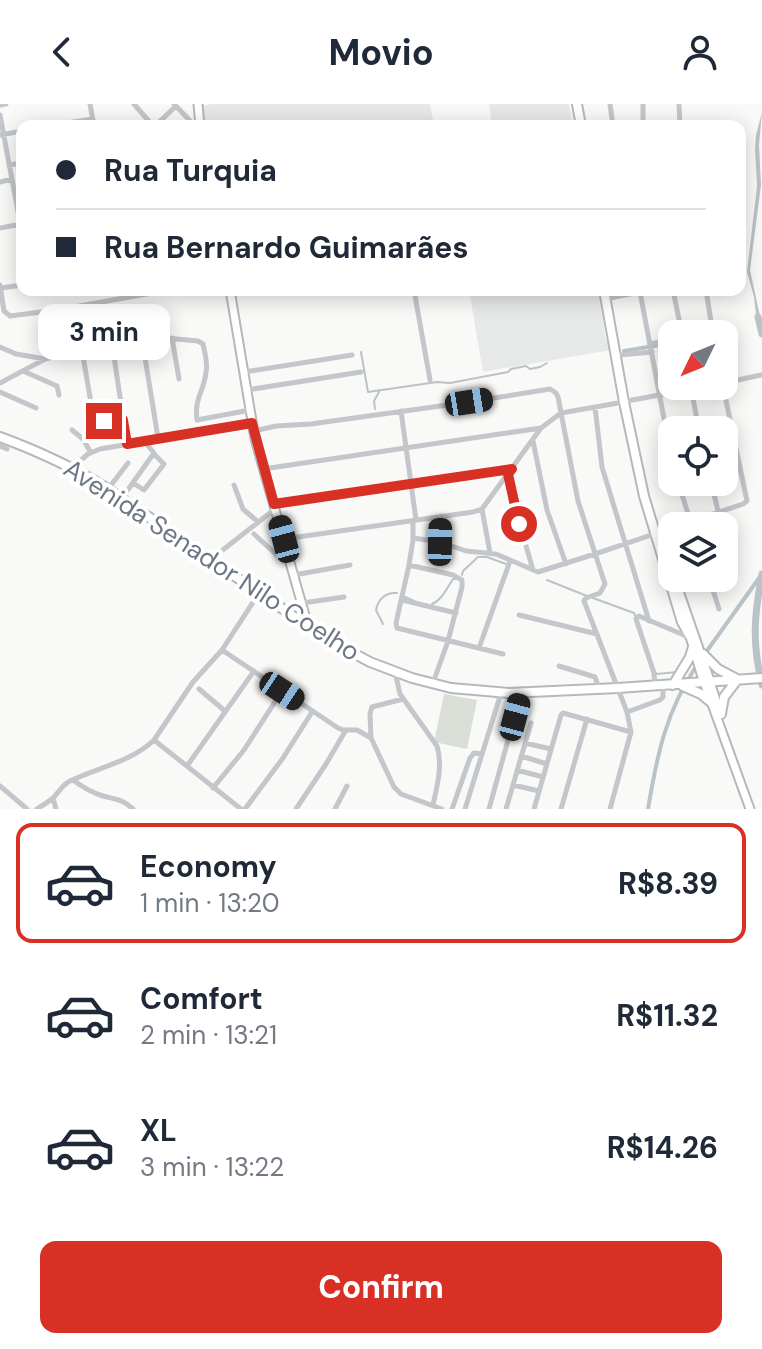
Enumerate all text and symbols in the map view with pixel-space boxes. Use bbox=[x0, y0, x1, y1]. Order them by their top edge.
text: Movio bbox=[328, 29, 434, 76]
icon: back bbox=[40, 30, 84, 74]
icon: person bbox=[678, 30, 722, 74]
text: Rua Turquia bbox=[104, 151, 277, 190]
text: Rua Bernardo Guimarães bbox=[104, 228, 468, 267]
callout: 3 min bbox=[38, 305, 170, 361]
text: 3 min bbox=[69, 315, 139, 349]
north arrow bbox=[658, 320, 738, 400]
map controls bbox=[658, 320, 738, 592]
car bbox=[443, 386, 495, 418]
route end bbox=[86, 403, 122, 439]
button: locate bbox=[658, 416, 738, 496]
street label: Avenida Senador Nilo Coelho bbox=[57, 451, 367, 669]
route start bbox=[501, 506, 537, 542]
button: layers bbox=[658, 512, 738, 592]
car bbox=[266, 513, 302, 565]
car bbox=[428, 518, 452, 566]
car bbox=[255, 668, 309, 714]
car bbox=[497, 691, 533, 743]
icon: car bbox=[44, 847, 116, 919]
text: Economy bbox=[140, 847, 277, 886]
text: R$8.39 bbox=[618, 864, 718, 903]
text: 1 min · 13:20 bbox=[140, 886, 280, 920]
icon: car bbox=[44, 979, 116, 1051]
text: Comfort bbox=[140, 979, 263, 1018]
text: R$11.32 bbox=[616, 996, 718, 1035]
text: 2 min · 13:21 bbox=[140, 1018, 277, 1052]
icon: car bbox=[44, 1111, 116, 1183]
text: XL bbox=[140, 1111, 177, 1150]
text: R$14.26 bbox=[607, 1128, 718, 1167]
text: 3 min · 13:22 bbox=[140, 1150, 284, 1184]
button: Confirm bbox=[40, 1241, 722, 1333]

